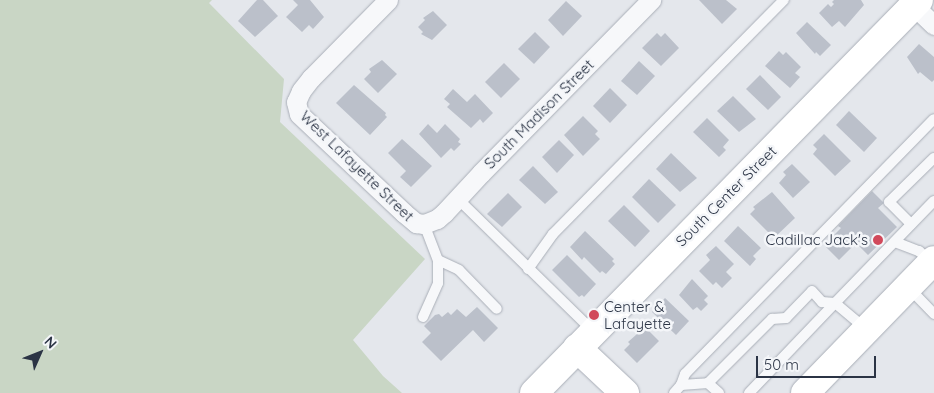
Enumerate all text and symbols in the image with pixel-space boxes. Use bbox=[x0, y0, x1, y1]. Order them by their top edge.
street label: South Madison Street bbox=[481, 56, 597, 172]
street label: West Lafayette Street bbox=[296, 107, 418, 225]
street label: South Center Street bbox=[672, 142, 780, 250]
place label: Cadillac Jack's bbox=[766, 231, 868, 249]
marker: Cadillac Jack's bbox=[872, 234, 884, 246]
place label: Center & Lafayette bbox=[604, 297, 671, 332]
marker: Center & Lafayette bbox=[588, 309, 600, 321]
north arrow bbox=[15, 328, 65, 378]
text: N bbox=[41, 333, 61, 353]
scale bar bbox=[759, 346, 879, 378]
text: 50 m bbox=[764, 355, 799, 374]

